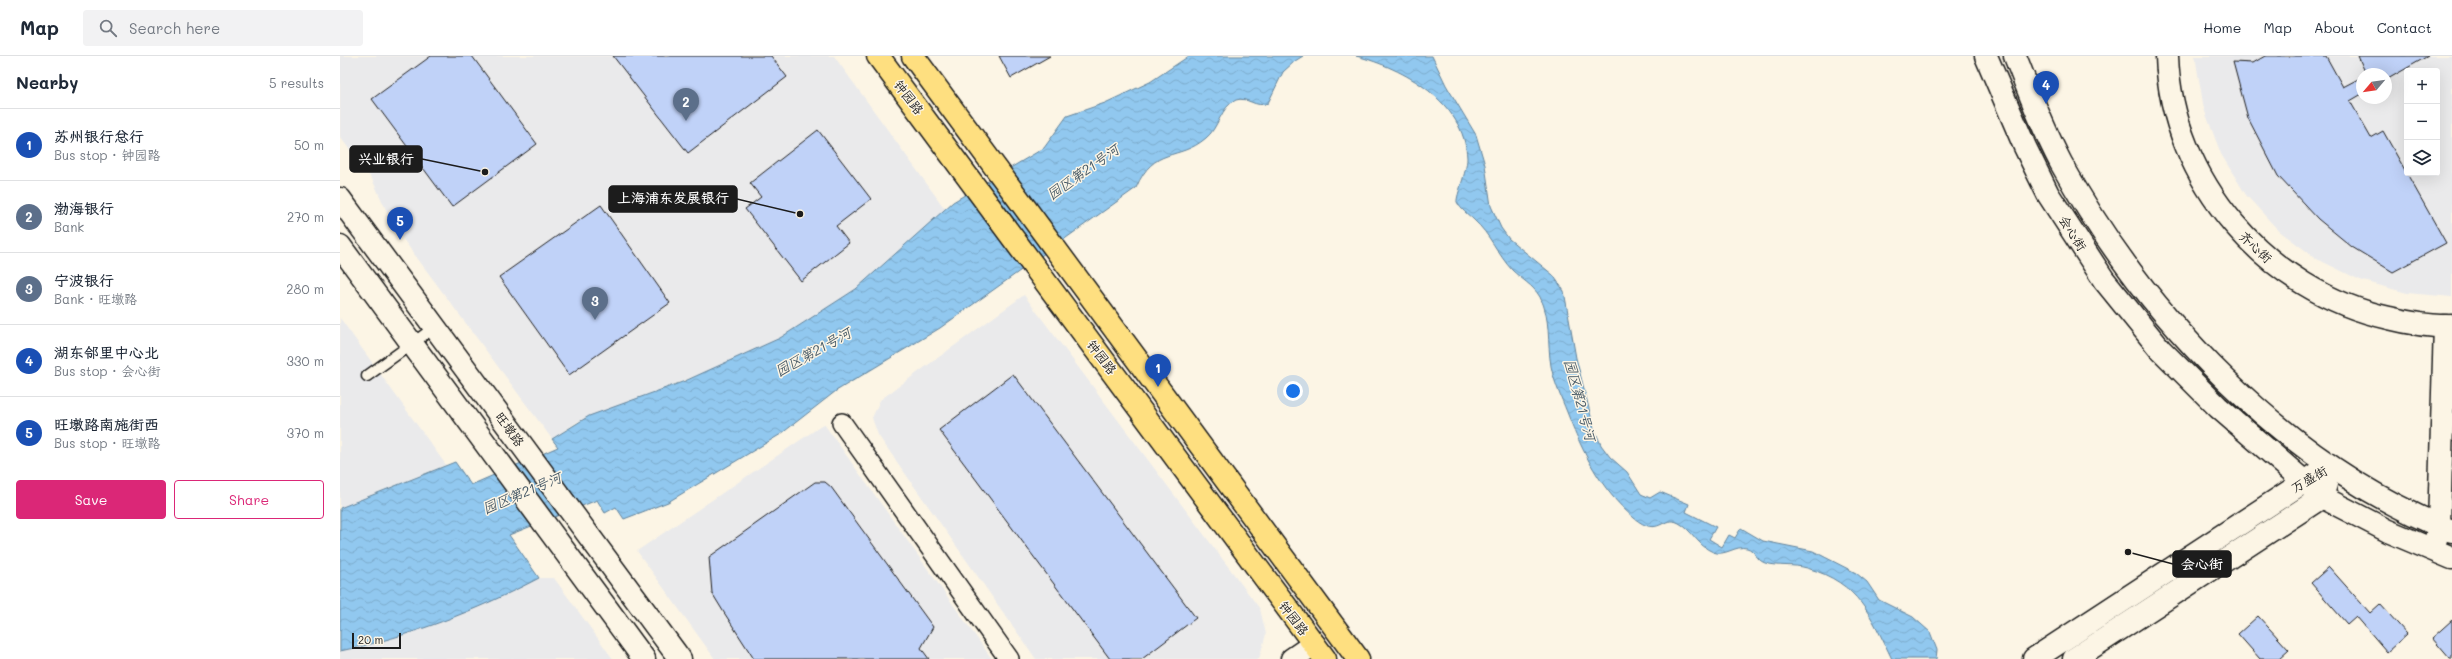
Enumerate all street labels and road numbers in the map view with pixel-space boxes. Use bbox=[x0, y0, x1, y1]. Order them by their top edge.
street label: 钟园路 bbox=[891, 76, 928, 117]
street label: 会心街 bbox=[2056, 212, 2091, 254]
street label: 齐心街 bbox=[2236, 227, 2276, 266]
street label: 钟园路 bbox=[1084, 336, 1121, 377]
street label: 旺墩路 bbox=[492, 408, 529, 449]
street label: 万盛街 bbox=[2288, 461, 2330, 496]
street label: 钟园路 bbox=[1276, 597, 1313, 638]

